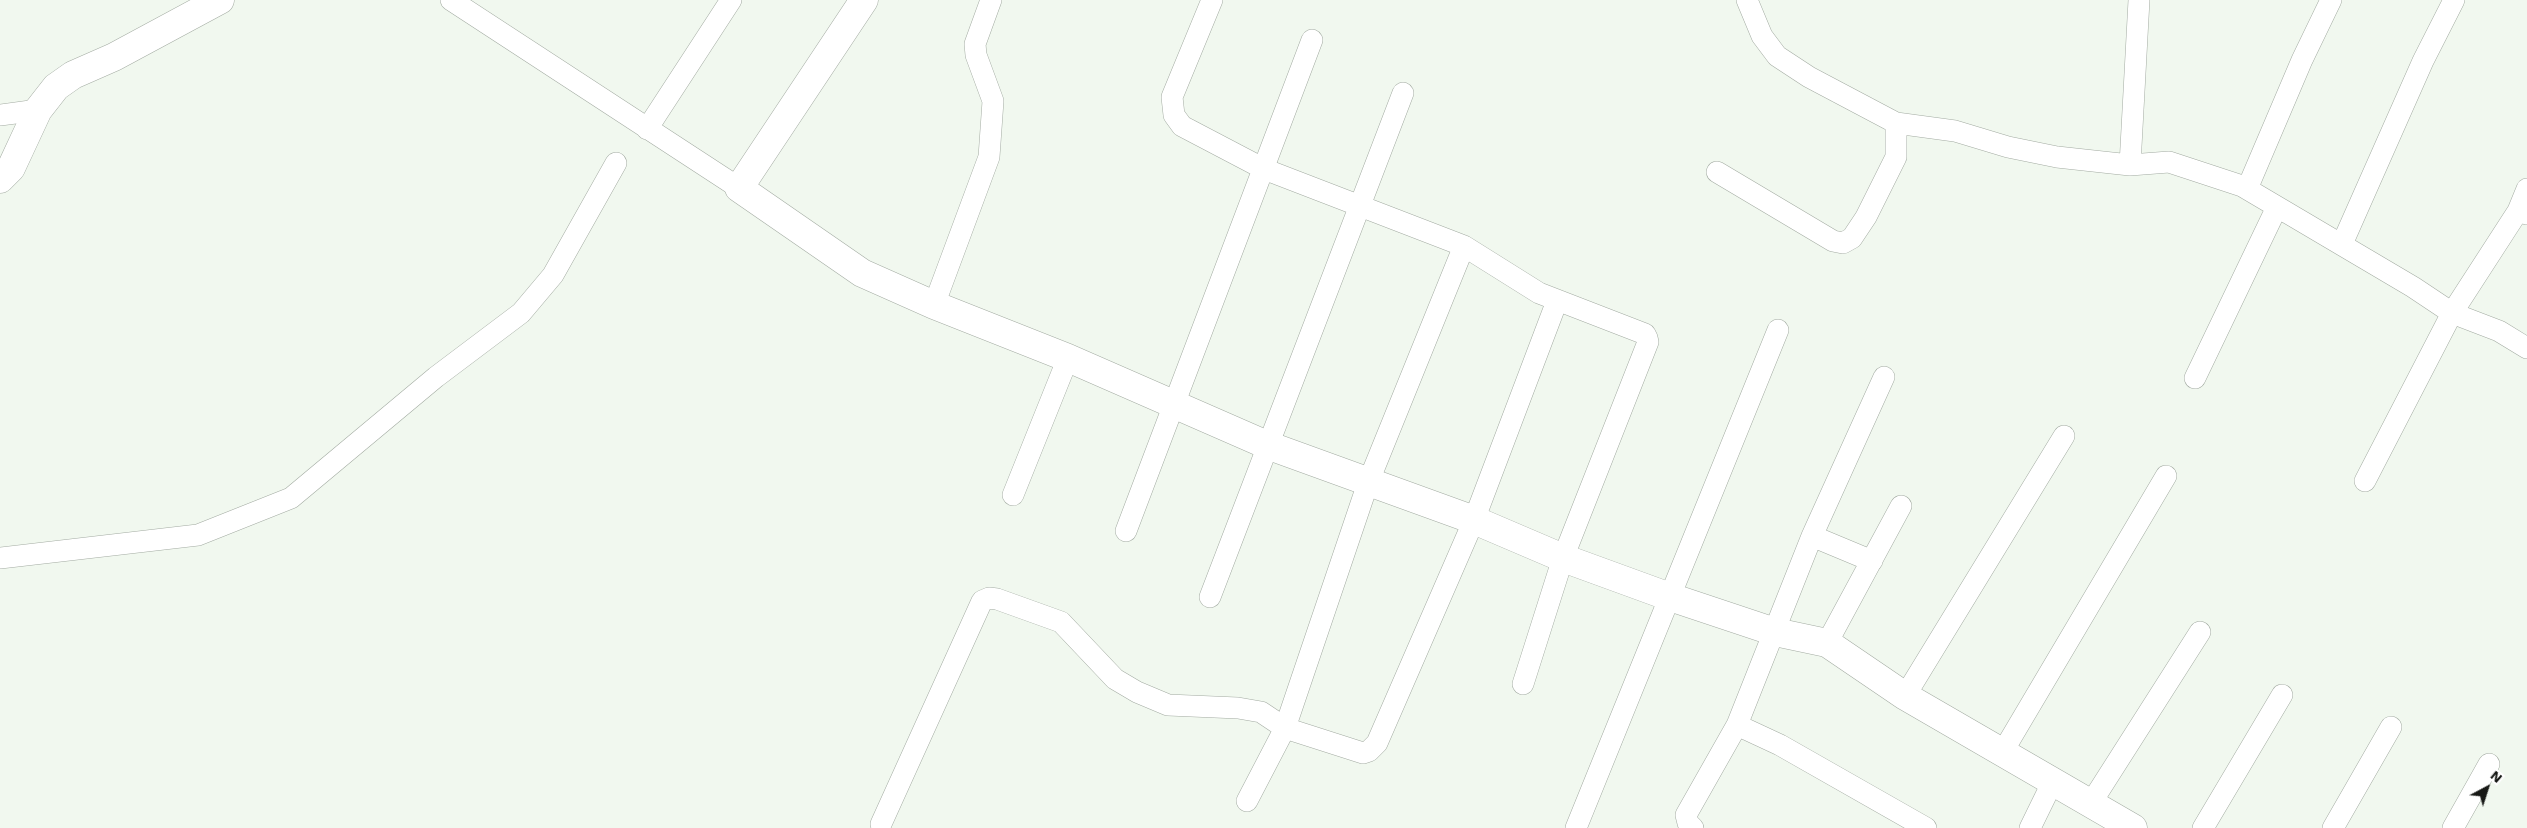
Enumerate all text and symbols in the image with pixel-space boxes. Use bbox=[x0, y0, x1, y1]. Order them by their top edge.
north arrow bbox=[2462, 763, 2512, 813]
text: N bbox=[2488, 767, 2506, 786]

